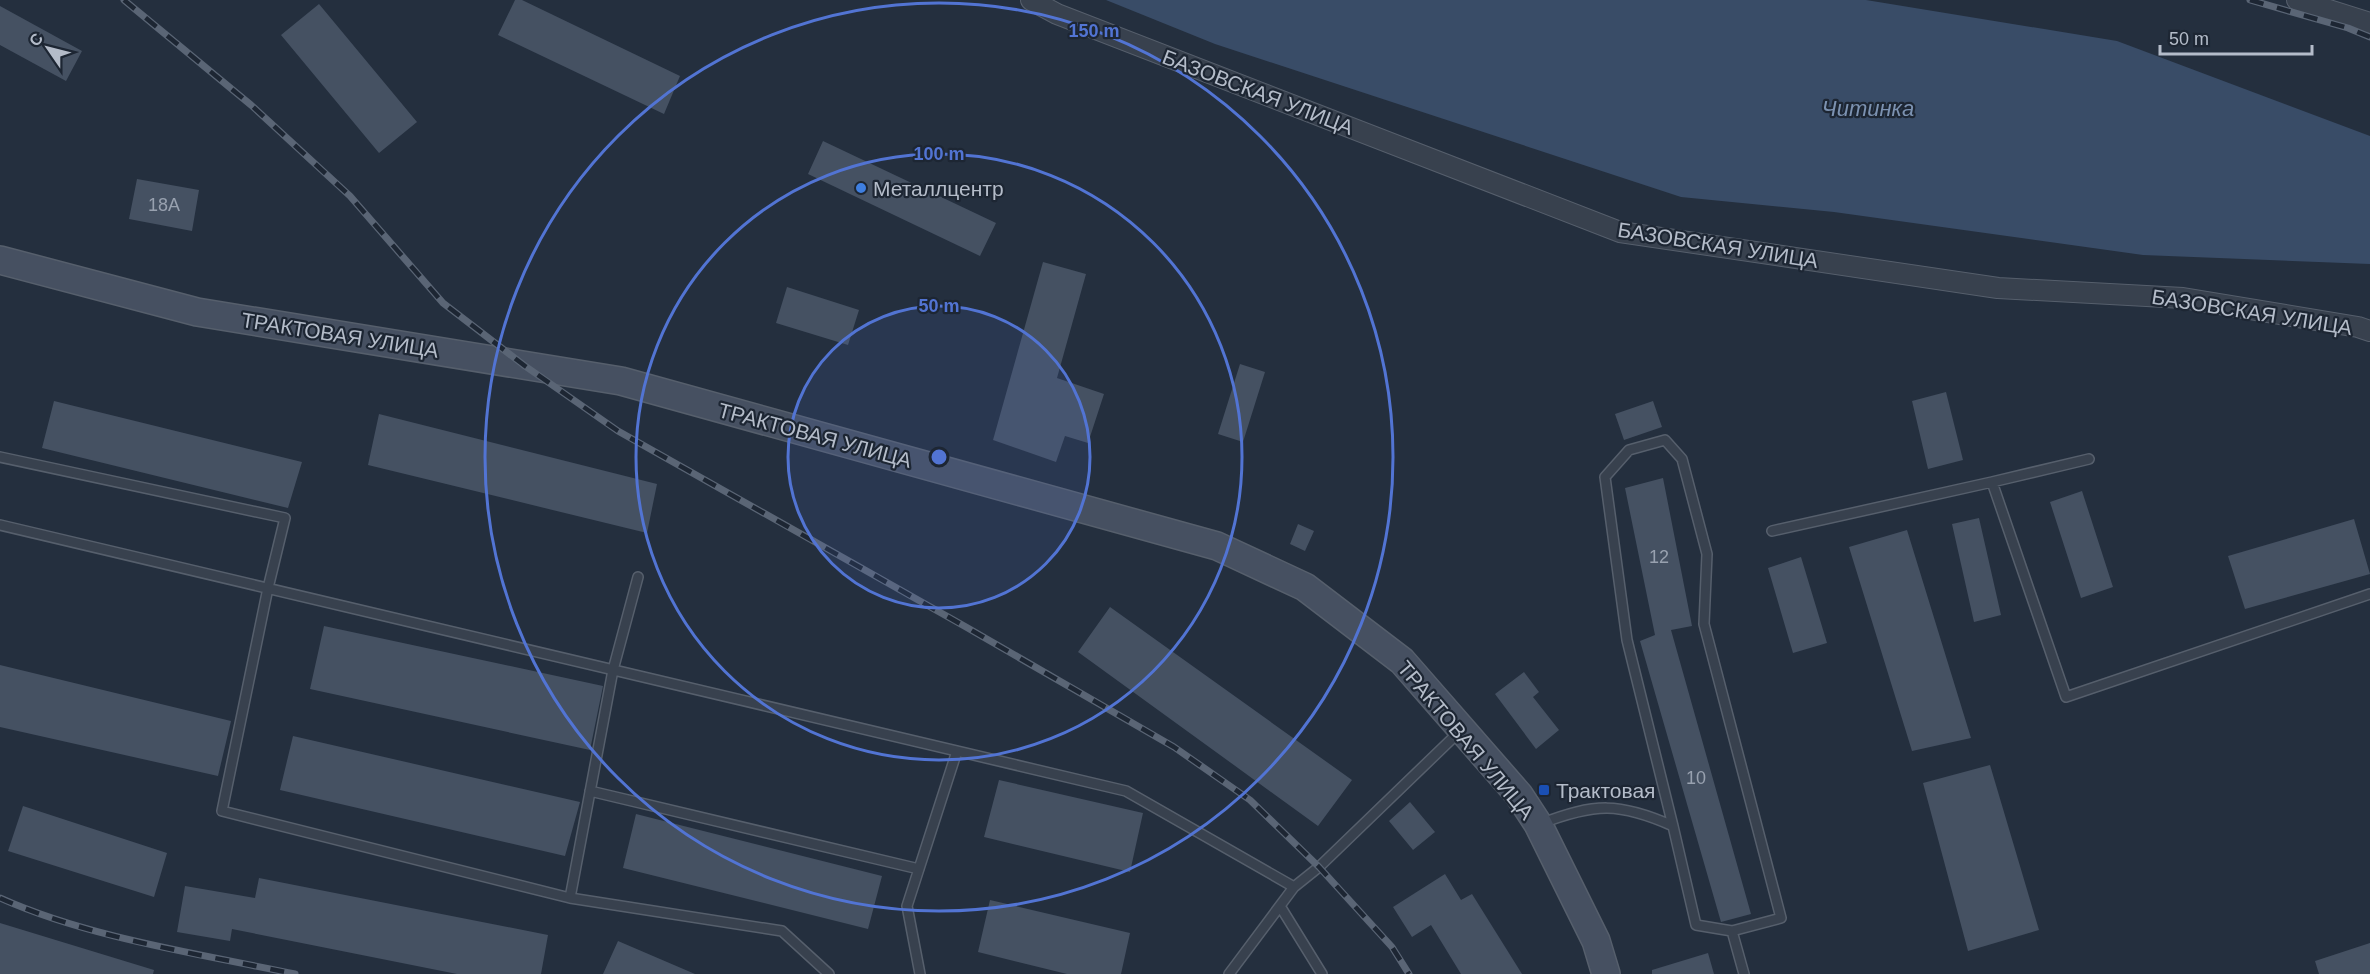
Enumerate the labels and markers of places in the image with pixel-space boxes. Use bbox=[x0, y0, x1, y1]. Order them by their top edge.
place label: Металлцентр bbox=[873, 177, 1004, 200]
marker: Металлцентр bbox=[854, 181, 868, 195]
centre of rings bbox=[929, 447, 949, 467]
place label: Трактовая bbox=[1556, 779, 1655, 802]
marker: Трактовая bbox=[1537, 783, 1551, 797]

